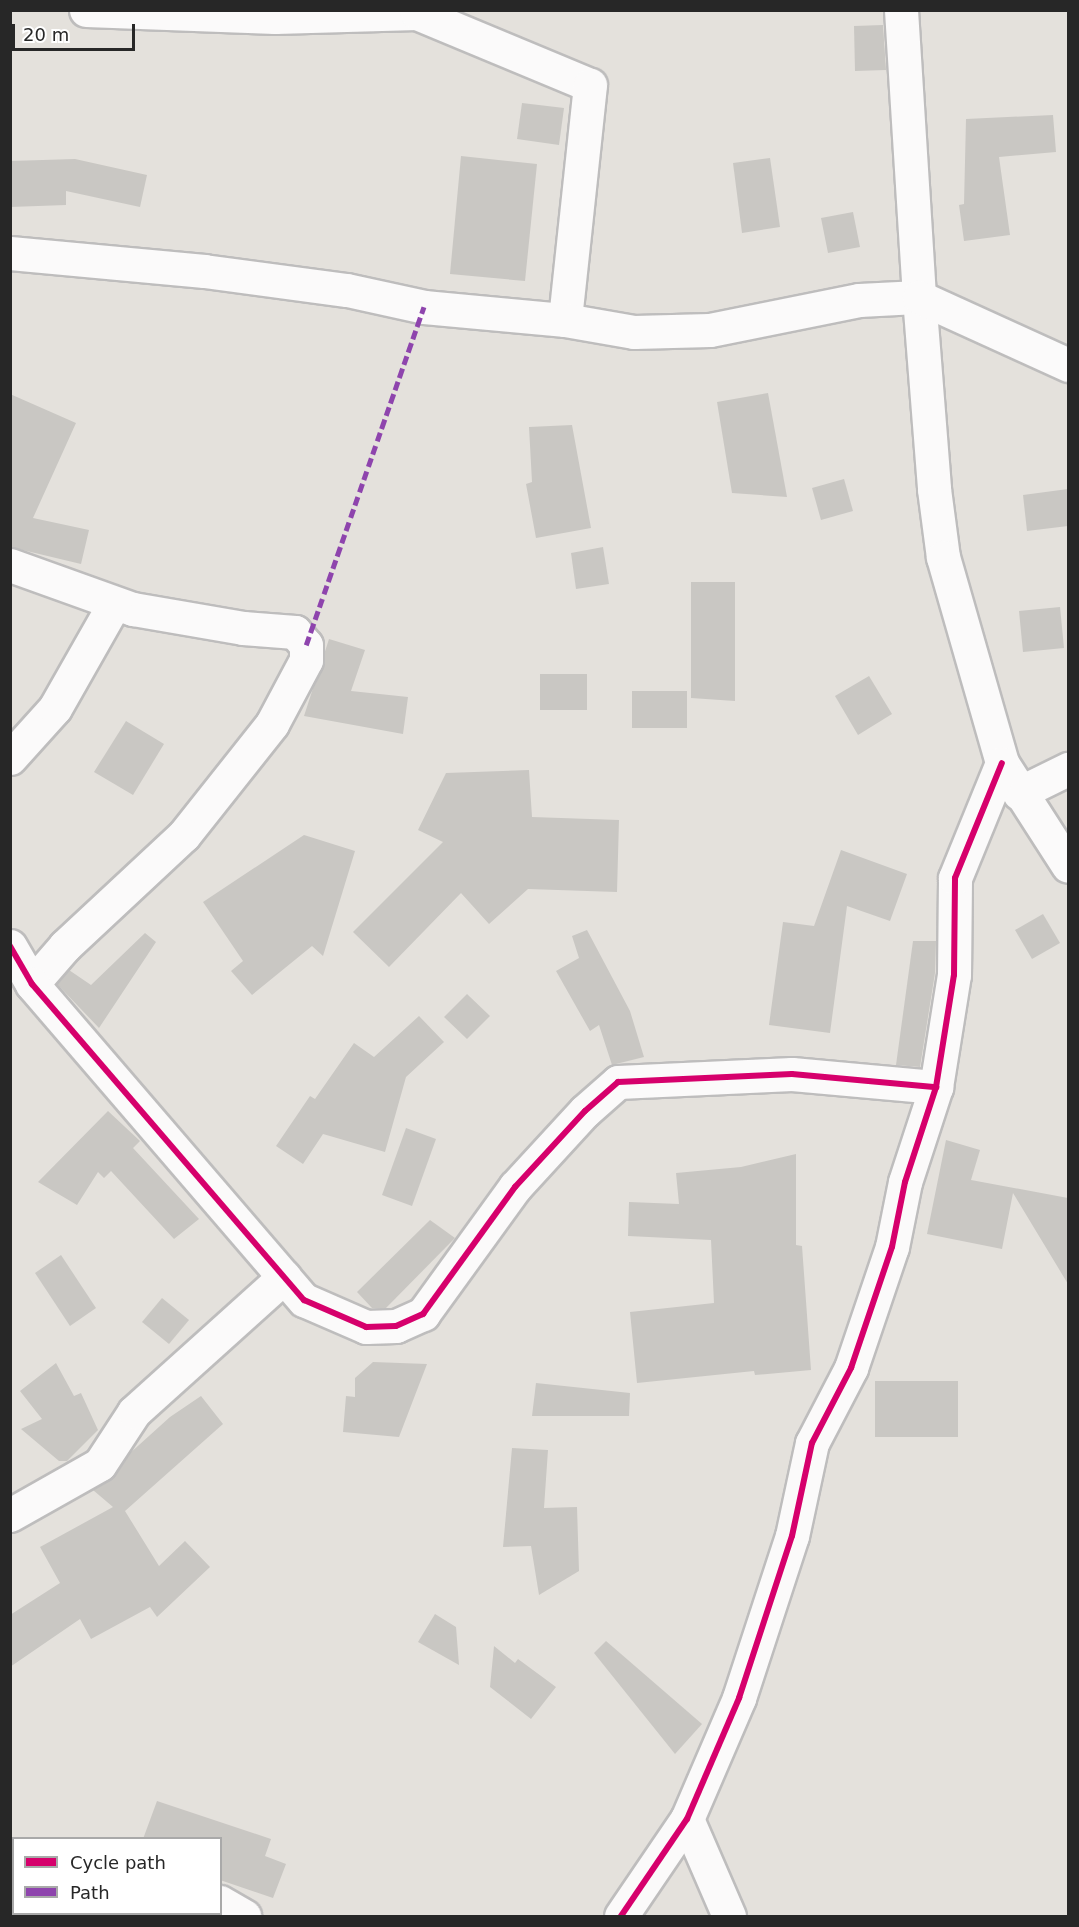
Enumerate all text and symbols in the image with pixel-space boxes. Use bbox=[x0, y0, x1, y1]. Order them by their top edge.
scale bar bbox=[15, 12, 138, 50]
text: 20 m bbox=[23, 24, 69, 45]
legend bbox=[12, 1837, 222, 1915]
text: Cycle path bbox=[70, 1852, 166, 1873]
text: Path bbox=[70, 1882, 110, 1903]

